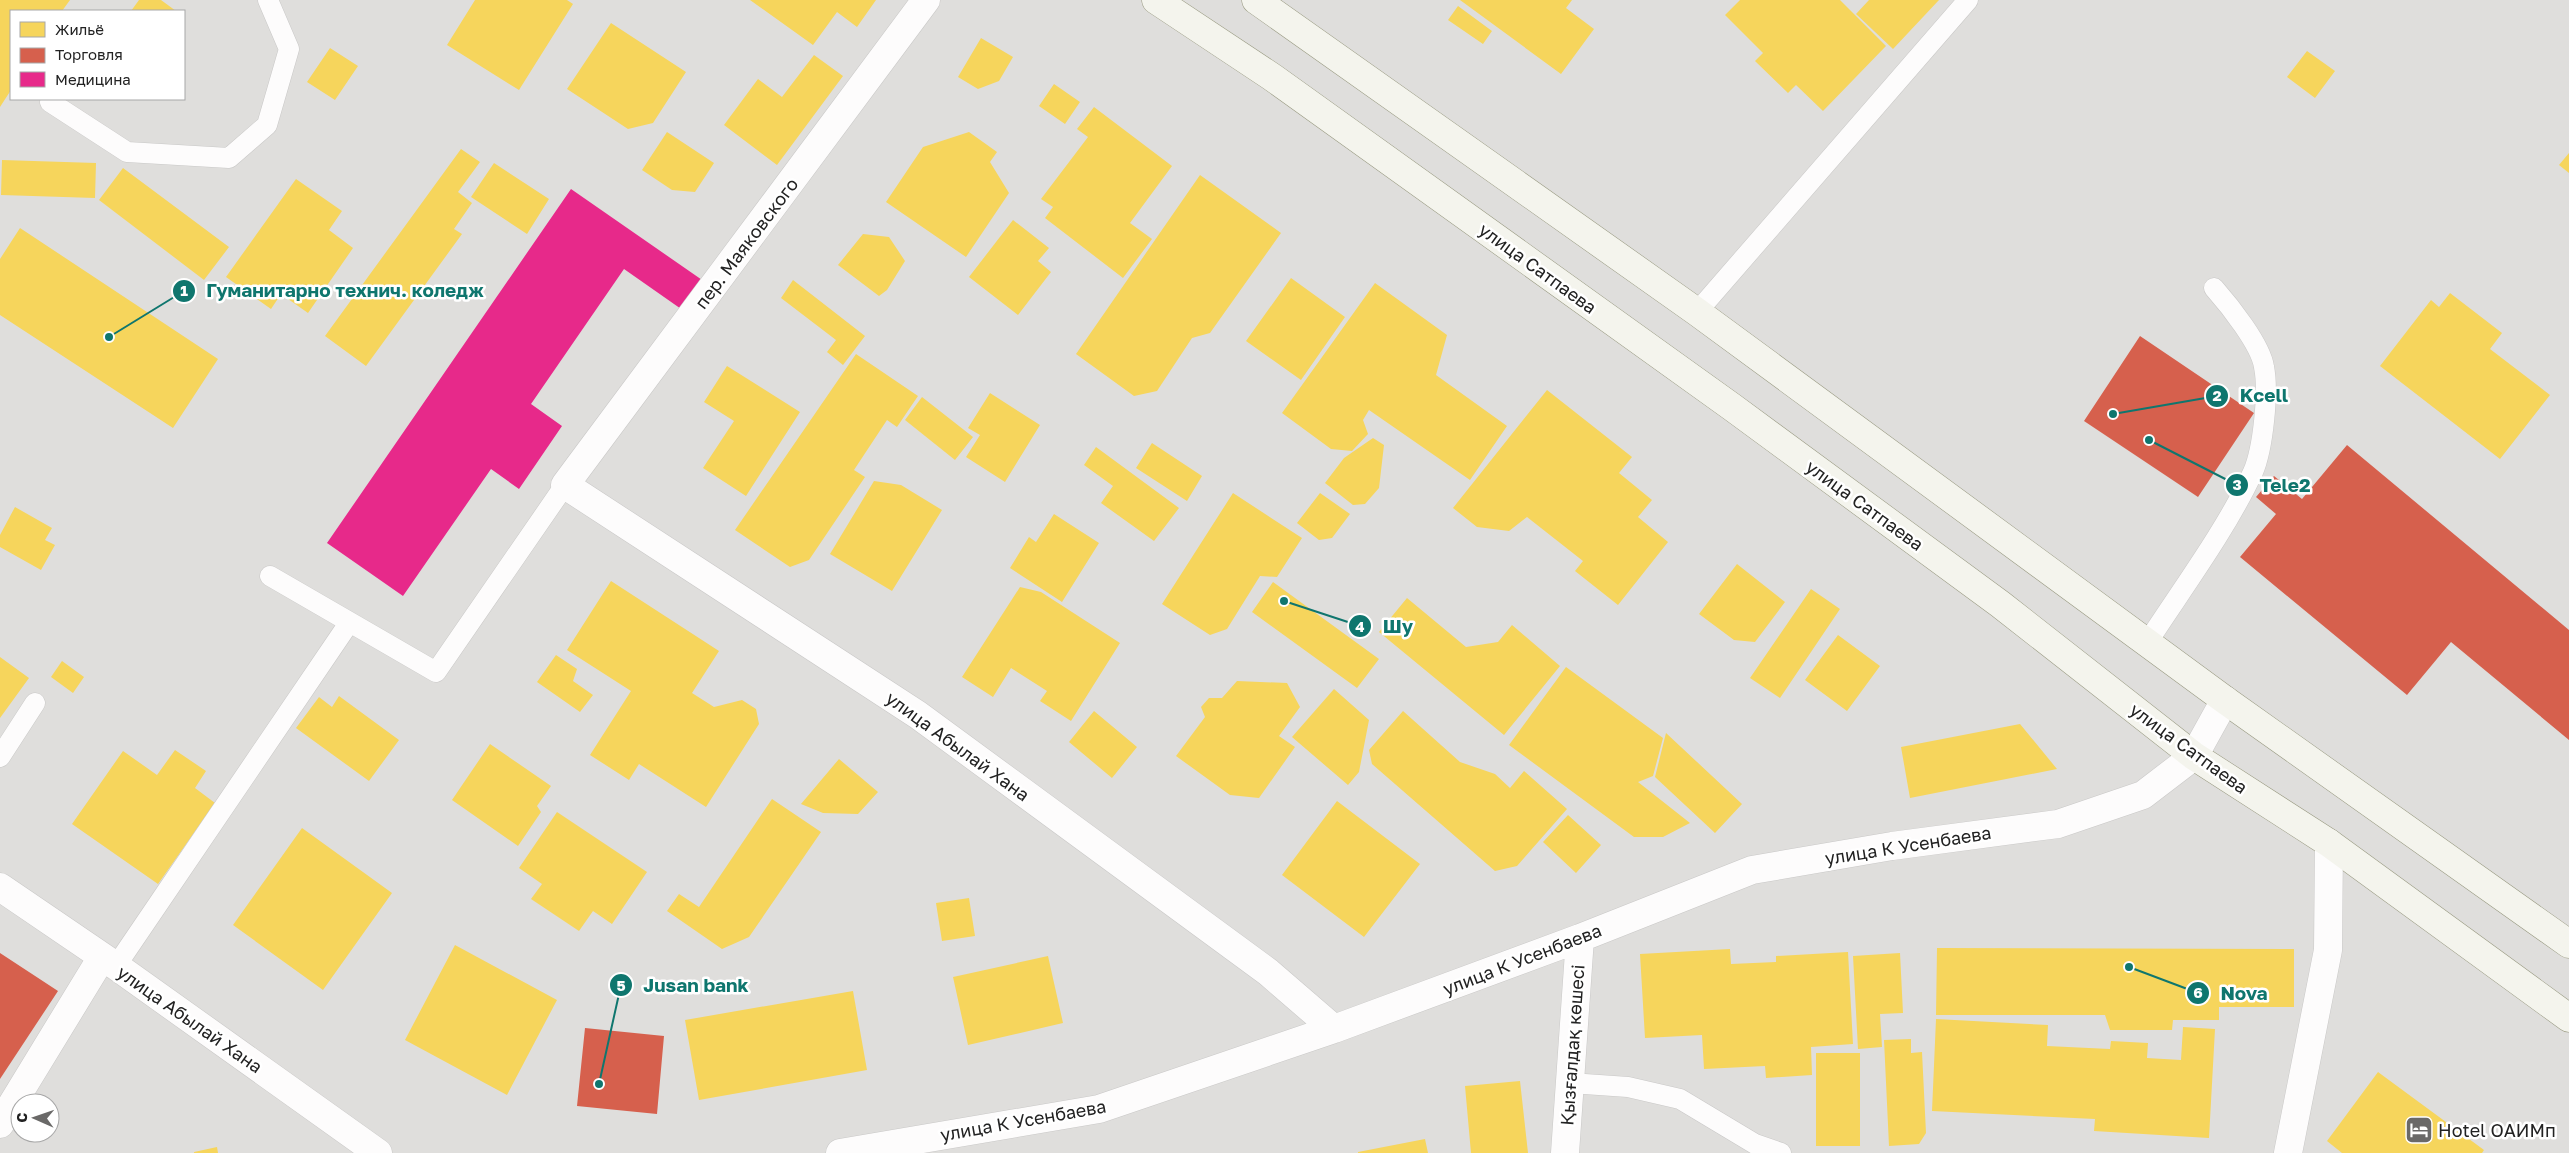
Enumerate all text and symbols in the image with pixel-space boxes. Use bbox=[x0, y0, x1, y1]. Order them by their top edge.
legend bbox=[10, 10, 185, 100]
text: Жильё bbox=[55, 20, 104, 38]
text: Торговля bbox=[55, 45, 123, 63]
text: Медицина bbox=[55, 70, 131, 88]
street label: пер. Маяковского bbox=[690, 173, 802, 313]
street label: улица Сатпаева bbox=[1475, 218, 1601, 318]
callout: Гуманитарно технич. коледж bbox=[171, 274, 494, 308]
text: Гуманитарно технич. коледж bbox=[206, 278, 484, 301]
text: 1 bbox=[180, 281, 188, 299]
callout: Kcell bbox=[2205, 379, 2298, 413]
text: Kcell bbox=[2240, 383, 2288, 406]
text: 2 bbox=[2212, 386, 2222, 404]
street label: улица Сатпаева bbox=[1802, 455, 1928, 555]
callout: Tele2 bbox=[2225, 468, 2321, 502]
text: Tele2 bbox=[2259, 473, 2311, 496]
text: 3 bbox=[2232, 475, 2242, 493]
callout: Шу bbox=[1348, 609, 1423, 643]
text: Шу bbox=[1383, 614, 1414, 637]
text: 4 bbox=[1355, 617, 1365, 635]
street label: улица Абылай Хана bbox=[882, 687, 1034, 805]
street label: улица Сатпаева bbox=[2126, 698, 2252, 798]
street label: улица К Усенбаева bbox=[1823, 821, 1993, 869]
street label: улица К Усенбаева bbox=[1440, 919, 1604, 999]
street label: улица Абылай Хана bbox=[113, 961, 267, 1077]
street label: Қызғалдақ көшесі bbox=[1555, 964, 1589, 1126]
callout: Jusan bank bbox=[609, 968, 759, 1002]
text: Jusan bank bbox=[643, 973, 749, 996]
text: 5 bbox=[616, 976, 626, 994]
callout: Nova bbox=[2186, 976, 2278, 1010]
text: Nova bbox=[2220, 981, 2268, 1004]
text: 6 bbox=[2193, 983, 2203, 1001]
north arrow bbox=[10, 1093, 60, 1143]
street label: улица К Усенбаева bbox=[938, 1095, 1108, 1145]
text: С bbox=[13, 1112, 30, 1123]
hotel icon: Hotel OАИMп bbox=[2404, 1115, 2434, 1145]
place label: Hotel OАИMп bbox=[2438, 1119, 2556, 1141]

